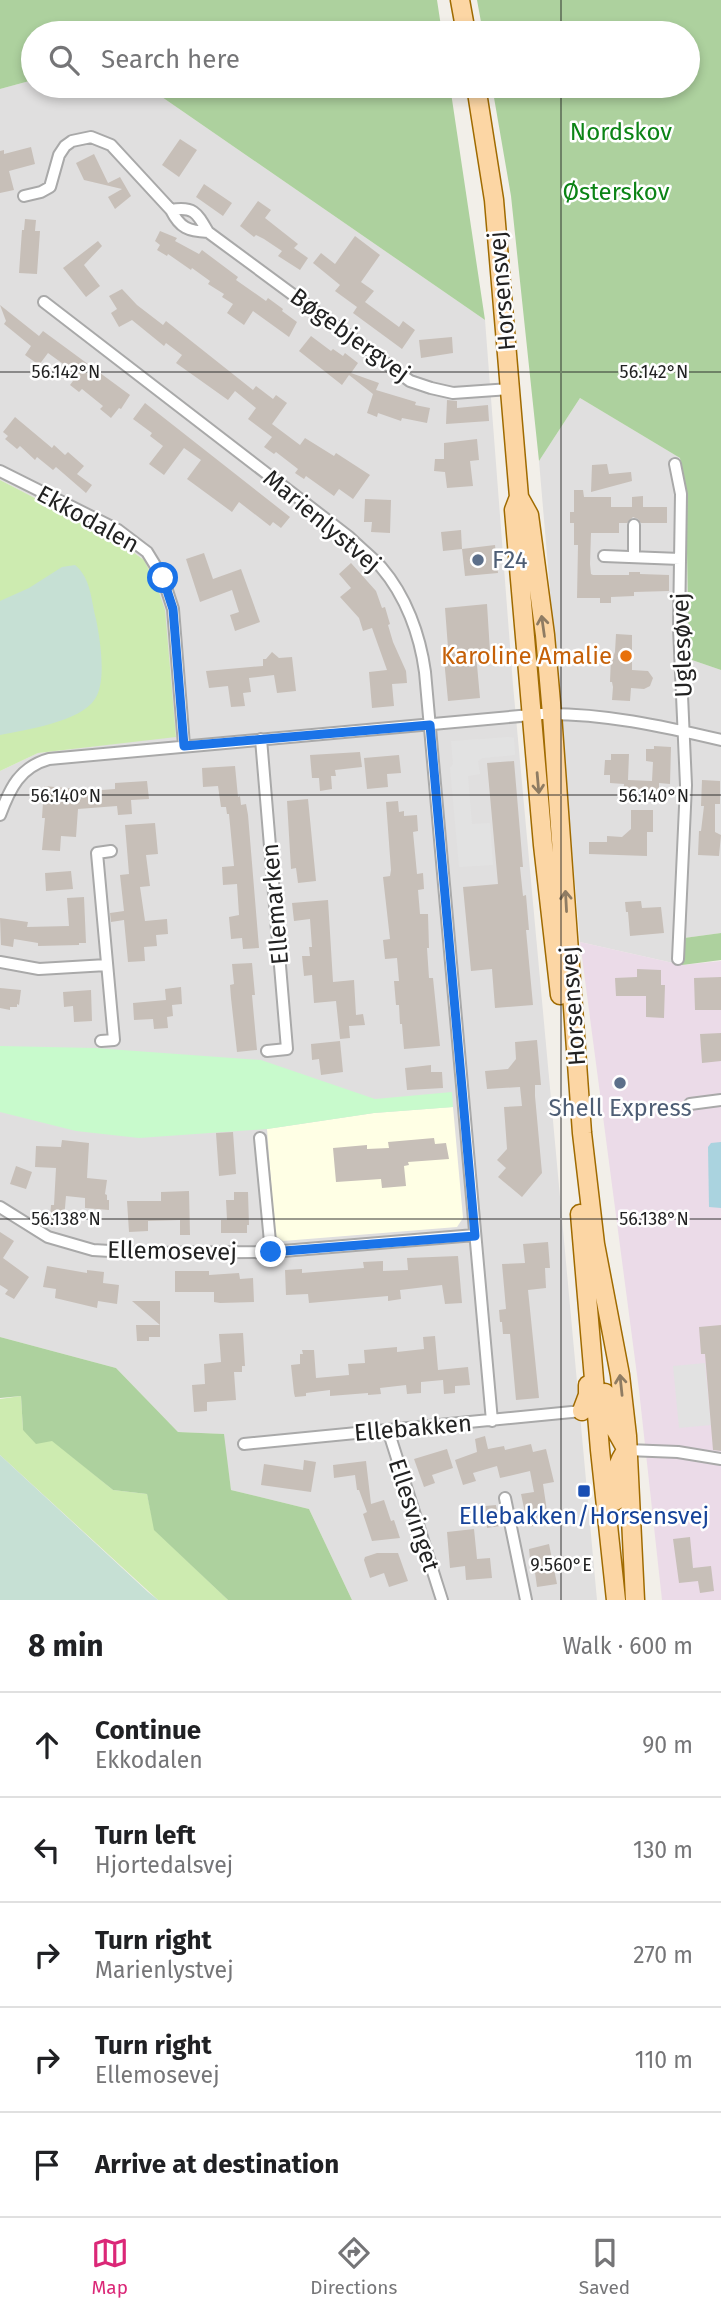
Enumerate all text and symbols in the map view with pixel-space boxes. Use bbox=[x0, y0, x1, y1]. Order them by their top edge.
search box bbox=[21, 21, 700, 98]
icon: search bbox=[45, 41, 83, 79]
text: Search here bbox=[101, 44, 240, 75]
park label: Nordskov bbox=[570, 118, 672, 146]
park label: Østerskov bbox=[562, 178, 670, 206]
street label: Horsensvej bbox=[483, 230, 521, 352]
street label: Bøgebjergvej bbox=[285, 282, 415, 388]
text: 56.142°N bbox=[32, 361, 100, 383]
text: 56.142°N bbox=[620, 361, 688, 383]
street label: Marienlystvej bbox=[258, 464, 386, 578]
street label: Ekkodalen bbox=[32, 479, 144, 559]
place label: F24 bbox=[492, 546, 528, 574]
marker: F24 bbox=[470, 552, 486, 568]
route start bbox=[147, 562, 178, 593]
street label: Uglesøvej bbox=[666, 592, 698, 698]
one-way arrow bbox=[536, 615, 549, 638]
place label: Karoline Amalie bbox=[441, 642, 612, 670]
marker: Karoline Amalie bbox=[618, 648, 634, 664]
one-way arrow bbox=[532, 771, 545, 794]
text: 56.140°N bbox=[31, 785, 101, 807]
text: 56.140°N bbox=[619, 785, 689, 807]
street label: Ellemarken bbox=[256, 842, 294, 966]
one-way arrow bbox=[559, 891, 572, 913]
street label: Horsensvej bbox=[555, 945, 591, 1067]
marker: Shell Express bbox=[612, 1075, 628, 1091]
place label: Shell Express bbox=[548, 1094, 692, 1122]
text: 56.138°N bbox=[31, 1208, 101, 1230]
text: 56.138°N bbox=[619, 1208, 689, 1230]
street label: Ellemosevej bbox=[107, 1236, 237, 1266]
route end bbox=[255, 1236, 286, 1267]
one-way arrow bbox=[614, 1374, 627, 1397]
street label: Ellebakken bbox=[353, 1409, 473, 1447]
street label: Ellesvinget bbox=[383, 1455, 445, 1575]
marker: Ellebakken/Horsensvej bbox=[576, 1483, 592, 1499]
place label: Ellebakken/Horsensvej bbox=[459, 1502, 709, 1530]
text: 9.560°E bbox=[530, 1554, 592, 1576]
text: 8 min bbox=[28, 1628, 104, 1664]
text: Walk · 600 m bbox=[562, 1632, 693, 1660]
text: Continue bbox=[95, 1715, 201, 1746]
icon: ahead bbox=[28, 1726, 66, 1764]
text: 90 m bbox=[642, 1731, 693, 1759]
text: Ekkodalen bbox=[95, 1746, 203, 1774]
text: Turn left bbox=[95, 1820, 196, 1851]
icon: left bbox=[28, 1831, 66, 1869]
text: 130 m bbox=[633, 1836, 693, 1864]
text: Hjortedalsvej bbox=[95, 1851, 233, 1879]
text: Turn right bbox=[95, 1925, 212, 1956]
icon: right bbox=[28, 1936, 66, 1974]
text: 270 m bbox=[633, 1941, 693, 1969]
text: Marienlystvej bbox=[95, 1956, 234, 1984]
text: Turn right bbox=[95, 2030, 212, 2061]
icon: right bbox=[28, 2041, 66, 2079]
text: 110 m bbox=[635, 2046, 693, 2074]
text: Ellemosevej bbox=[95, 2061, 220, 2089]
icon: arrive bbox=[28, 2146, 66, 2184]
text: Arrive at destination bbox=[95, 2149, 339, 2180]
tab: Map bbox=[91, 2234, 129, 2299]
tab: Directions bbox=[310, 2234, 397, 2299]
tab: Saved bbox=[579, 2234, 630, 2299]

